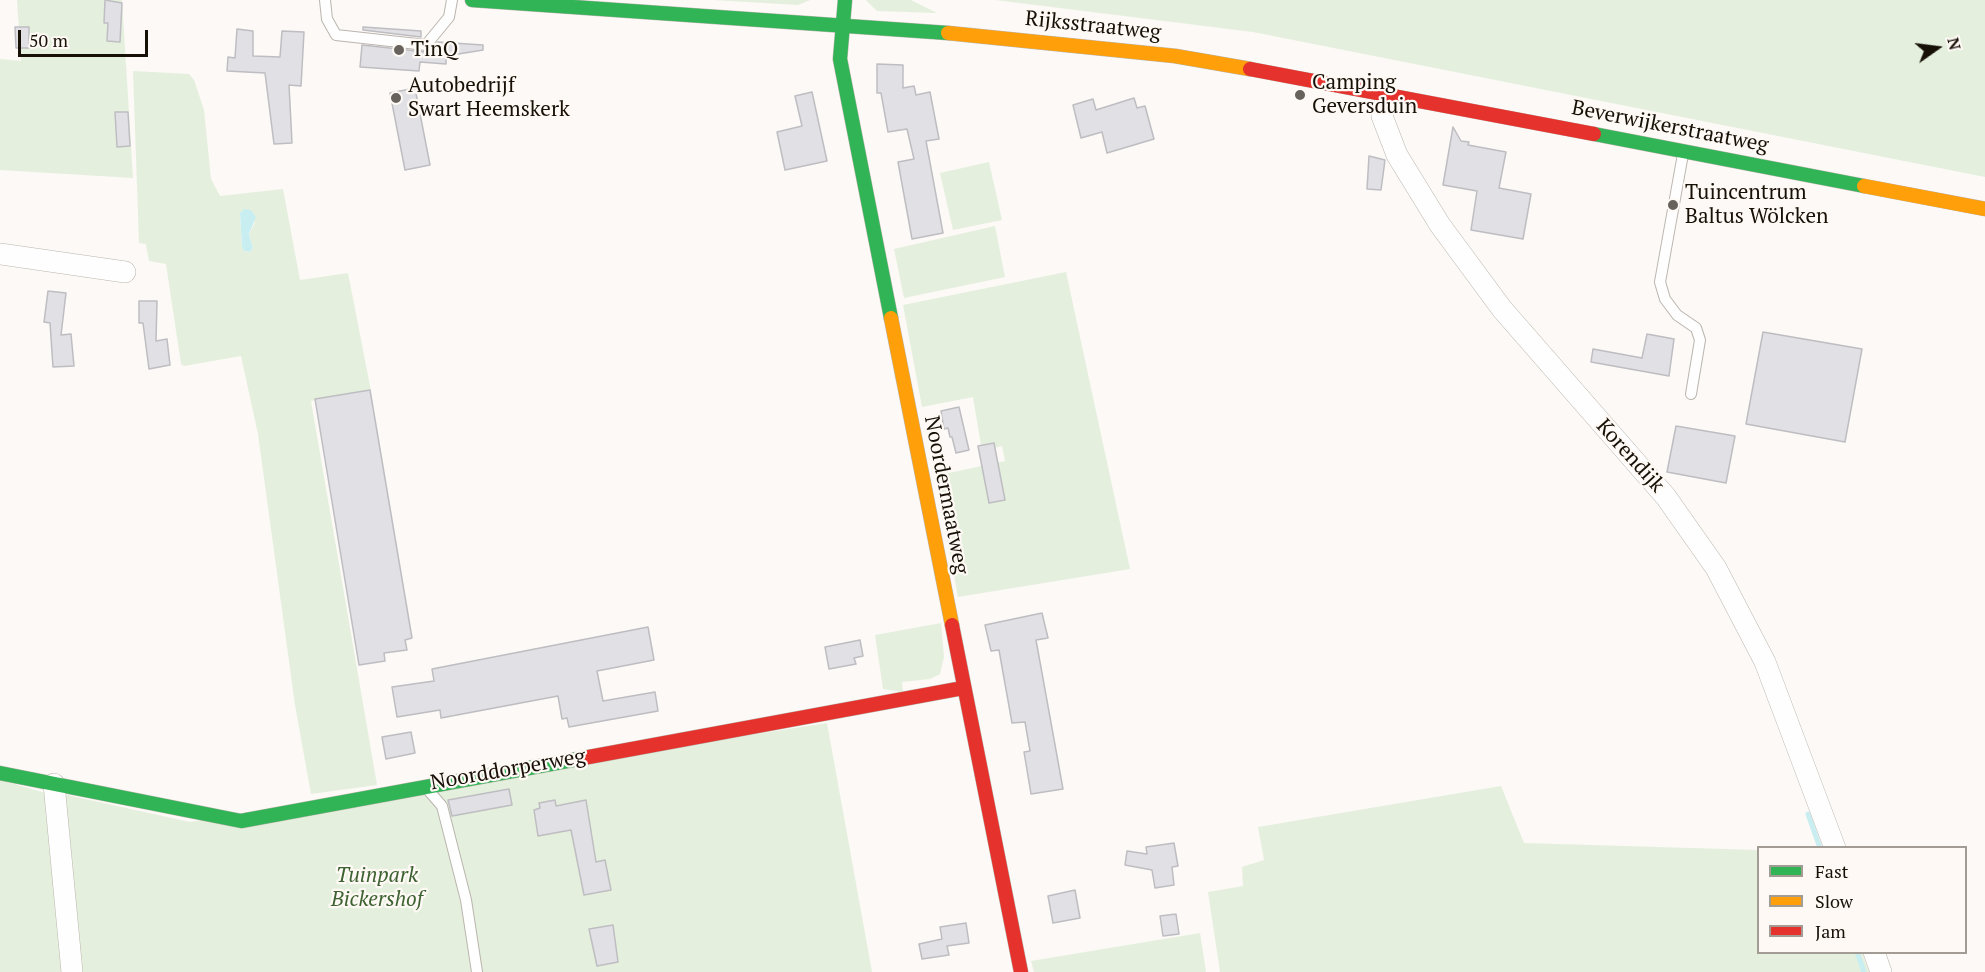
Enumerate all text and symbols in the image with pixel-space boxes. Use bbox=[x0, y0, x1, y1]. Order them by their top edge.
street label: Rijksstraatweg bbox=[1024, 6, 1162, 46]
scale bar bbox=[21, 18, 152, 56]
north arrow bbox=[1907, 18, 1967, 78]
text: 50 m bbox=[29, 28, 68, 52]
text: N bbox=[1942, 35, 1967, 52]
place label: TinQ bbox=[411, 37, 458, 63]
marker: TinQ bbox=[392, 43, 406, 57]
place label: Camping Geversduin bbox=[1312, 70, 1417, 120]
place label: Autobedrijf Swart Heemskerk bbox=[408, 73, 570, 123]
marker: Camping Geversduin bbox=[1293, 88, 1307, 102]
marker: Autobedrijf Swart Heemskerk bbox=[389, 91, 403, 105]
street label: Beverwijkerstraatweg bbox=[1570, 96, 1770, 158]
place label: Tuincentrum Baltus Wölcken bbox=[1685, 180, 1828, 230]
marker: Tuincentrum Baltus Wölcken bbox=[1666, 198, 1680, 212]
street label: Noordermaatweg bbox=[918, 414, 974, 576]
street label: Korendijk bbox=[1590, 414, 1670, 498]
street label: Noorddorperweg bbox=[428, 744, 588, 796]
legend bbox=[1757, 846, 1967, 954]
text: Fast bbox=[1815, 859, 1848, 883]
park label: Tuinpark Bickershof bbox=[331, 863, 423, 913]
text: Slow bbox=[1815, 889, 1853, 913]
text: Jam bbox=[1815, 919, 1846, 943]

